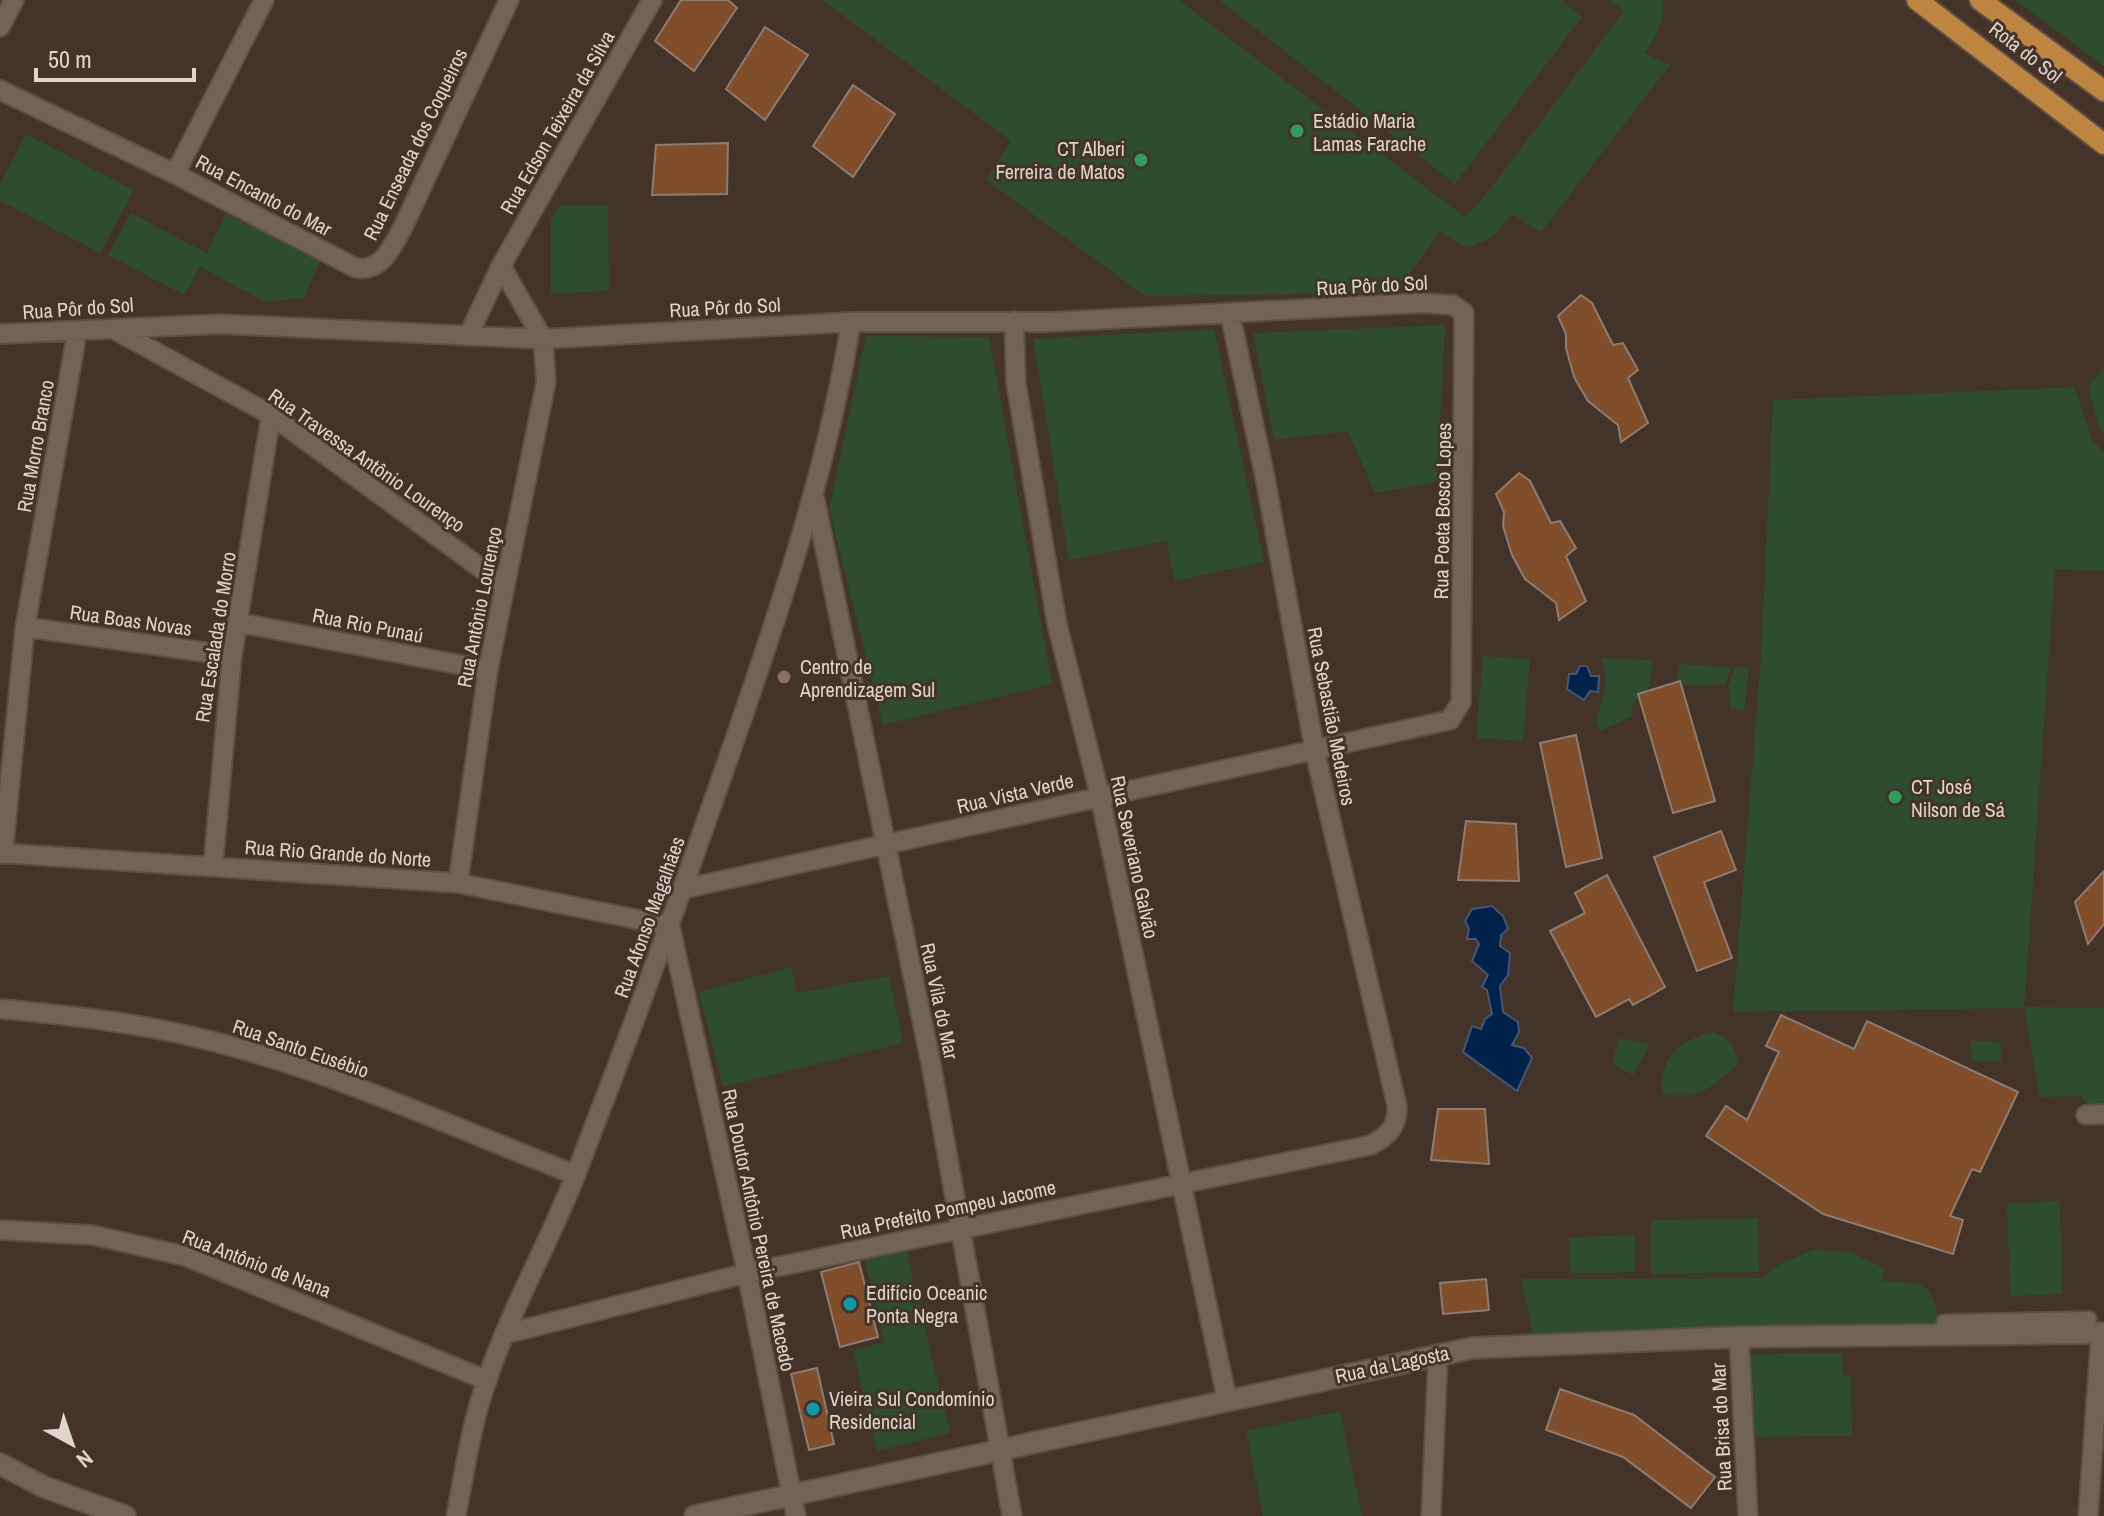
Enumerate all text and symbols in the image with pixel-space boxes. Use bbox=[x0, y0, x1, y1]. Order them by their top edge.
street label: Rota do Sol bbox=[1984, 15, 2068, 89]
street label: Rua Edson Teixeira da Silva bbox=[493, 25, 621, 219]
scale bar bbox=[36, 32, 194, 82]
text: 50 m bbox=[48, 43, 92, 75]
street label: Rua Enseada dos Coqueiros bbox=[357, 43, 473, 245]
place label: Estádio Maria Lamas Farache bbox=[1313, 107, 1426, 157]
marker: Estádio Maria Lamas Farache bbox=[1288, 122, 1306, 140]
place label: CT Alberi Ferreira de Matos bbox=[995, 135, 1125, 185]
street label: Rua Encanto do Mar bbox=[191, 148, 337, 242]
marker: CT Alberi Ferreira de Matos bbox=[1132, 151, 1150, 169]
street label: Rua Pôr do Sol bbox=[1316, 269, 1428, 301]
street label: Rua Pôr do Sol bbox=[22, 291, 134, 325]
street label: Rua Pôr do Sol bbox=[669, 291, 781, 323]
street label: Rua Morro Branco bbox=[10, 378, 60, 514]
street label: Rua Travessa Antônio Lourenço bbox=[263, 382, 471, 538]
street label: Rua Poeta Bosco Lopes bbox=[1427, 422, 1457, 600]
street label: Rua Antônio Lourenço bbox=[450, 524, 508, 690]
street label: Rua Escalada do Morro bbox=[188, 550, 242, 724]
street label: Rua Boas Novas bbox=[68, 598, 194, 642]
street label: Rua Rio Punaú bbox=[310, 601, 426, 649]
street label: Rua Sebastião Medeiros bbox=[1301, 624, 1363, 808]
place label: Centro de Aprendizagem Sul bbox=[799, 653, 935, 703]
marker: Centro de Aprendizagem Sul bbox=[775, 668, 793, 686]
street label: Rua Vista Verde bbox=[954, 766, 1076, 820]
street label: Rua Severiano Galvão bbox=[1105, 773, 1165, 941]
place label: CT José Nilson de Sá bbox=[1911, 773, 2005, 823]
marker: CT José Nilson de Sá bbox=[1886, 788, 1904, 806]
street label: Rua Rio Grande do Norte bbox=[244, 833, 432, 873]
street label: Rua Afonso Magalhães bbox=[607, 833, 691, 1001]
street label: Rua Vila do Mar bbox=[915, 940, 966, 1062]
street label: Rua Santo Eusébio bbox=[229, 1012, 373, 1084]
street label: Rua Doutor Antônio Pereira de Macedo bbox=[716, 1086, 802, 1374]
street label: Rua Prefeito Pompeu Jacome bbox=[838, 1173, 1058, 1245]
street label: Rua Antônio de Nana bbox=[179, 1222, 335, 1304]
place label: Edifício Oceanic Ponta Negra bbox=[866, 1279, 987, 1329]
marker: Edifício Oceanic Ponta Negra bbox=[841, 1295, 859, 1313]
street label: Rua da Lagosta bbox=[1333, 1339, 1451, 1389]
street label: Rua Brisa do Mar bbox=[1704, 1362, 1738, 1492]
place label: Vieira Sul Condomínio Residencial bbox=[829, 1385, 995, 1435]
marker: Vieira Sul Condomínio Residencial bbox=[804, 1400, 822, 1418]
north arrow bbox=[32, 1404, 112, 1484]
text: N bbox=[70, 1444, 99, 1475]

